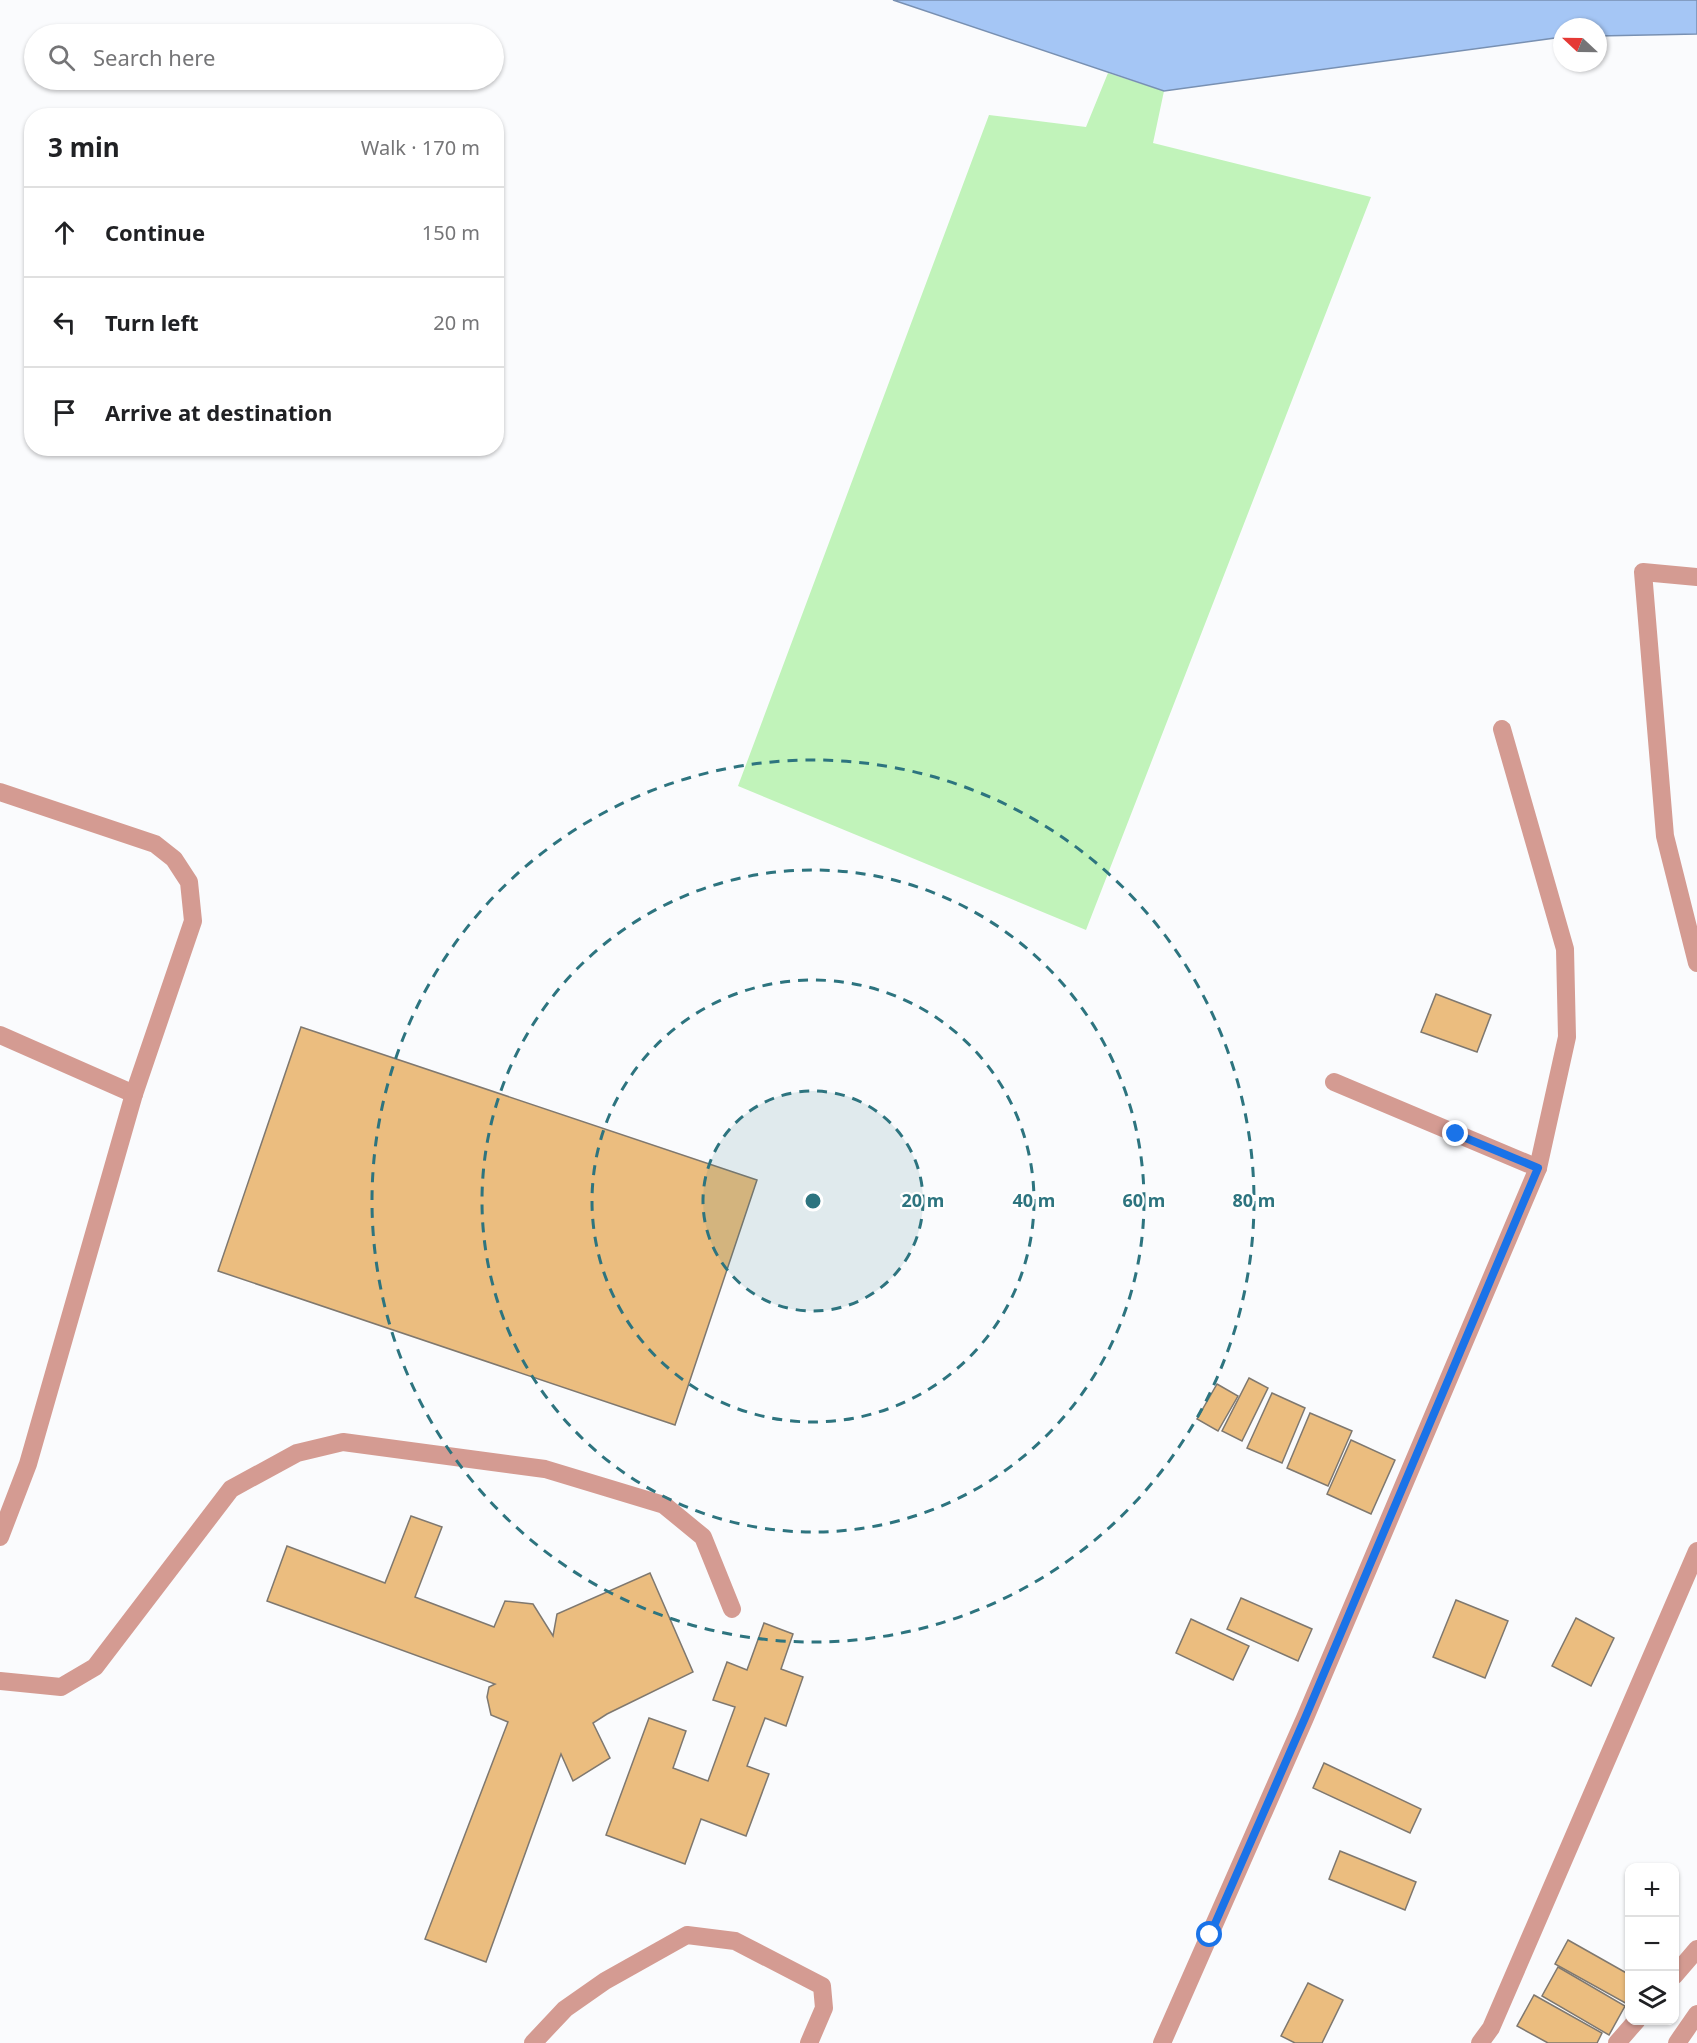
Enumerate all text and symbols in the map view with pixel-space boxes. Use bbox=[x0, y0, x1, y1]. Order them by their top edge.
north arrow bbox=[1553, 18, 1607, 72]
search box bbox=[24, 24, 504, 90]
icon: search bbox=[45, 41, 78, 74]
text: Search here bbox=[93, 42, 215, 72]
text: 3 min bbox=[48, 129, 120, 165]
text: Walk · 170 m bbox=[361, 134, 480, 161]
icon: ahead bbox=[48, 216, 81, 249]
text: Continue bbox=[105, 217, 205, 247]
text: 150 m bbox=[422, 219, 480, 246]
icon: left bbox=[48, 306, 81, 339]
text: Turn left bbox=[105, 307, 199, 337]
text: 20 m bbox=[433, 309, 480, 336]
icon: arrive bbox=[48, 396, 81, 429]
text: Arrive at destination bbox=[105, 397, 332, 427]
route end bbox=[1442, 1120, 1468, 1146]
text: 20 m bbox=[902, 1188, 944, 1212]
text: 40 m bbox=[1013, 1188, 1055, 1212]
text: 60 m bbox=[1123, 1188, 1165, 1212]
text: 80 m bbox=[1233, 1188, 1275, 1212]
centre of rings bbox=[803, 1191, 823, 1211]
map controls bbox=[1625, 1863, 1679, 2025]
button: + bbox=[1625, 1863, 1679, 1917]
button: − bbox=[1625, 1917, 1679, 1971]
route start bbox=[1196, 1921, 1222, 1947]
button: layers bbox=[1625, 1971, 1679, 2025]

